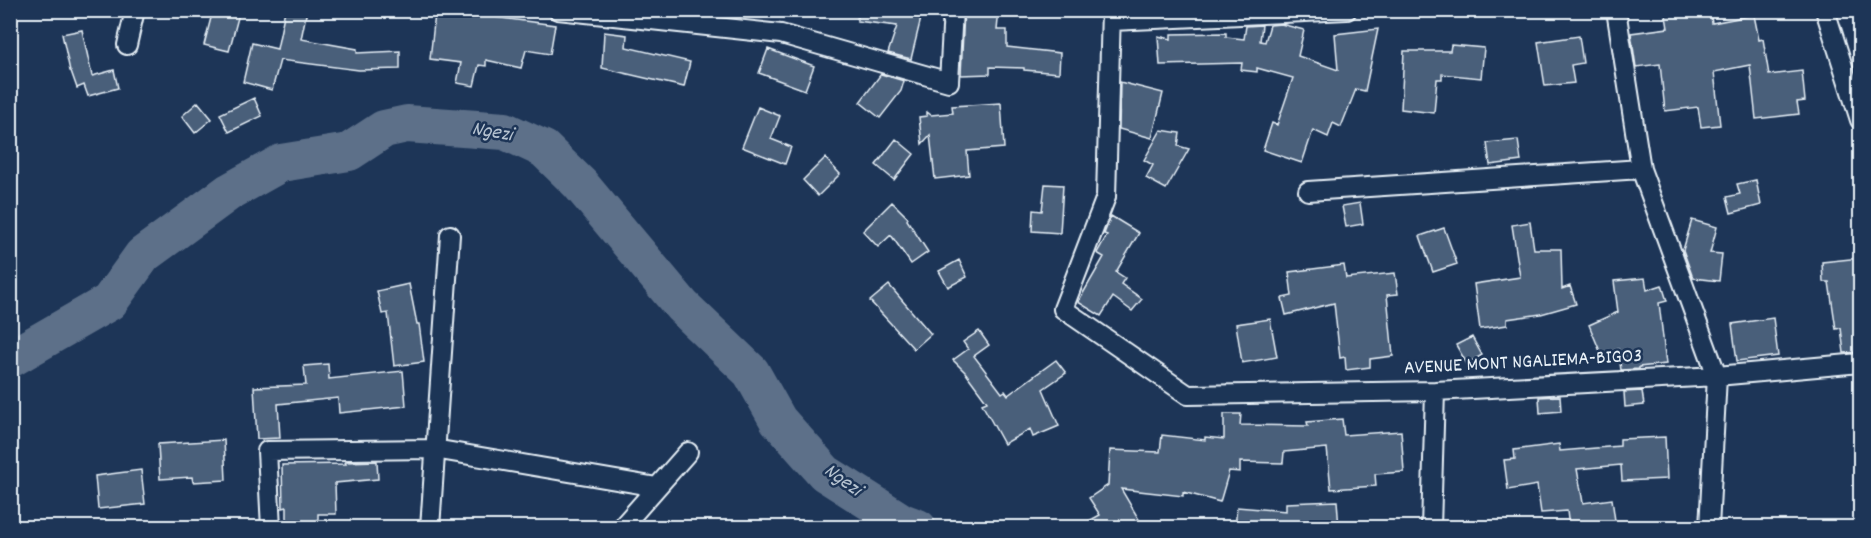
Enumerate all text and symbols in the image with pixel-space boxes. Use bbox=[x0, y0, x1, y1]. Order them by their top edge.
water label: Ngezi bbox=[469, 115, 518, 152]
street label: AVENUE MONT NGALIEMA-BIGO3 bbox=[1403, 343, 1643, 383]
water label: Ngezi bbox=[817, 457, 870, 507]

